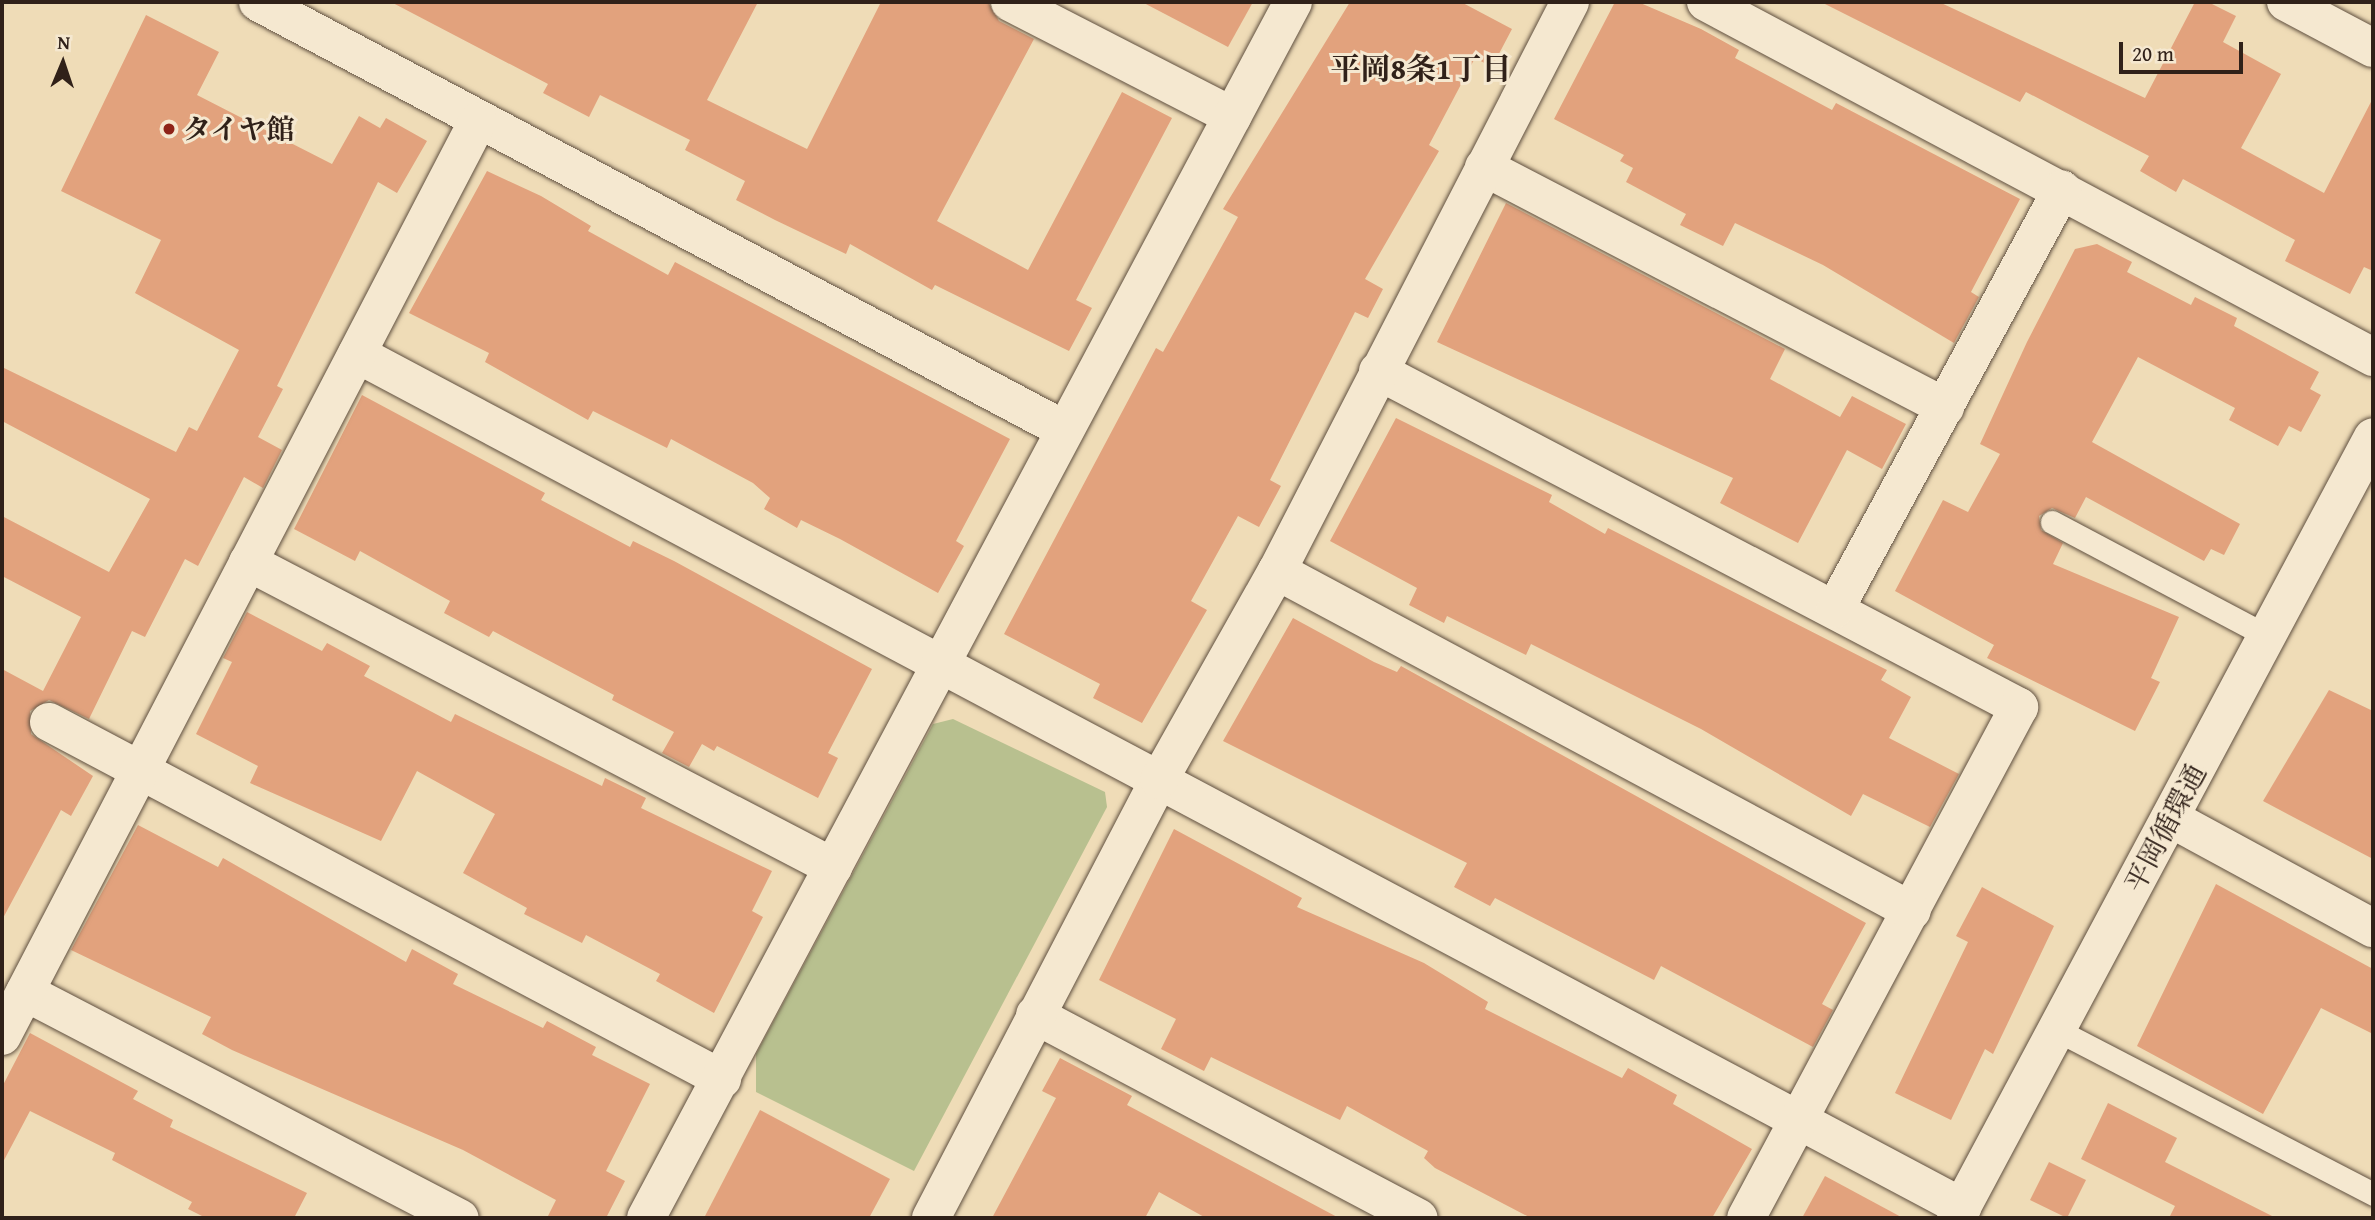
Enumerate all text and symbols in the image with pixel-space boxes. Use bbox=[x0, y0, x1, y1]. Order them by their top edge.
north arrow bbox=[28, 28, 98, 98]
text: N bbox=[57, 28, 71, 56]
scale bar bbox=[2123, 28, 2247, 72]
text: 20 m bbox=[2132, 38, 2174, 69]
district label: 平岡8条1丁目 bbox=[1330, 50, 1512, 86]
place label: タイヤ館 bbox=[183, 112, 295, 146]
marker: タイヤ館 bbox=[161, 121, 177, 137]
street label: 平岡循環通 bbox=[2117, 758, 2213, 898]

